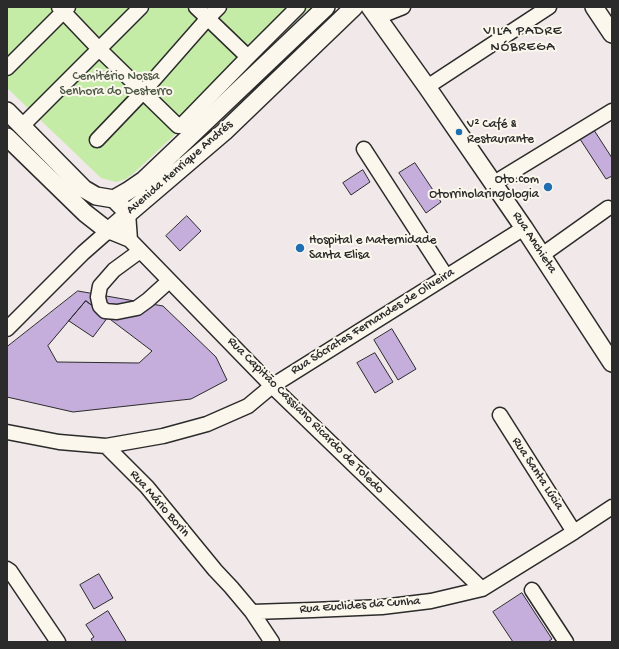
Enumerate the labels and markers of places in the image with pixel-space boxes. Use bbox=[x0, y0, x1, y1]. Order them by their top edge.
place label: V² Café & Restaurante bbox=[467, 117, 534, 148]
marker: V² Café & Restaurante bbox=[454, 127, 464, 137]
place label: Oto.com Otorrinolaringologia bbox=[429, 172, 539, 203]
marker: Oto.com Otorrinolaringologia bbox=[542, 181, 554, 193]
place label: Hospital e Maternidade Santa Elisa bbox=[309, 233, 436, 264]
marker: Hospital e Maternidade Santa Elisa bbox=[294, 242, 306, 254]

